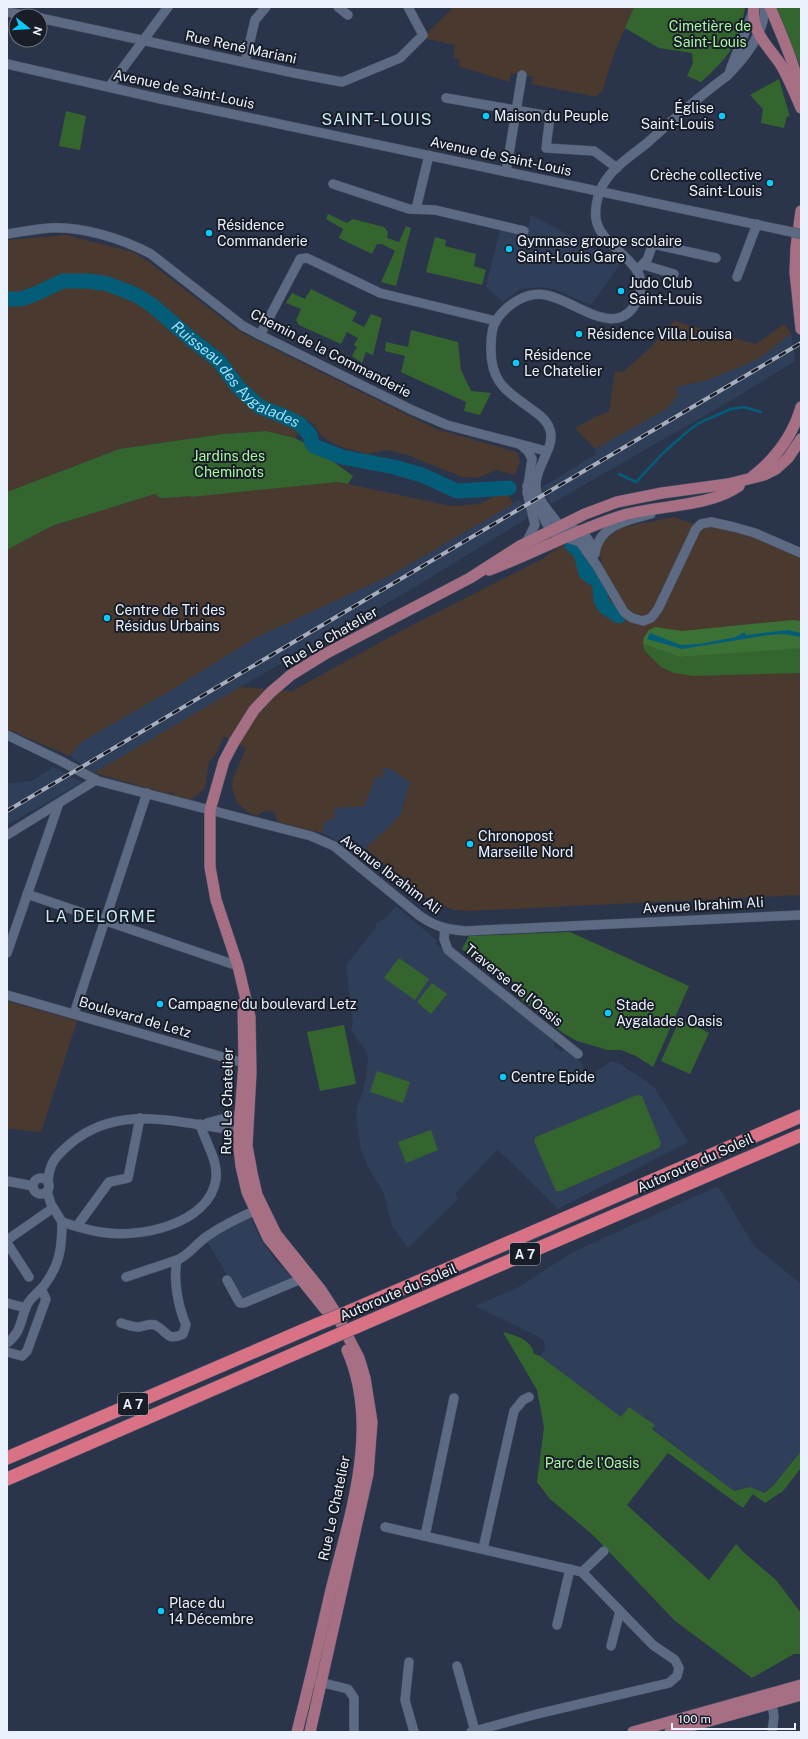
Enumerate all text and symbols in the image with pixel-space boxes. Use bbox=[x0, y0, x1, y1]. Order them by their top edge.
north arrow bbox=[8, 8, 48, 48]
park label: Cimetière de Saint-Louis bbox=[669, 18, 751, 50]
text: N bbox=[31, 25, 45, 37]
street label: Rue René Mariani bbox=[184, 27, 298, 67]
street label: Avenue de Saint-Louis bbox=[112, 66, 256, 112]
place label: Église Saint-Louis bbox=[641, 99, 714, 132]
place label: Maison du Peuple bbox=[494, 108, 609, 124]
district label: SAINT-LOUIS bbox=[322, 110, 432, 129]
marker: Maison du Peuple bbox=[481, 111, 491, 121]
marker: Église Saint-Louis bbox=[717, 111, 727, 121]
street label: Avenue de Saint-Louis bbox=[429, 133, 573, 179]
place label: Crèche collective Saint-Louis bbox=[650, 167, 762, 199]
marker: Crèche collective Saint-Louis bbox=[765, 178, 775, 188]
place label: Résidence Commanderie bbox=[217, 217, 308, 249]
marker: Résidence Commanderie bbox=[204, 228, 214, 238]
place label: Gymnase groupe scolaire Saint-Louis Gare bbox=[517, 233, 682, 265]
marker: Gymnase groupe scolaire Saint-Louis Gare bbox=[504, 244, 514, 254]
place label: Judo Club Saint-Louis bbox=[629, 275, 702, 307]
marker: Judo Club Saint-Louis bbox=[616, 286, 626, 296]
street label: Chemin de la Commanderie bbox=[248, 305, 414, 401]
water label: Ruisseau des Aygalades bbox=[169, 317, 302, 431]
place label: Résidence Villa Louisa bbox=[587, 326, 732, 342]
marker: Résidence Villa Louisa bbox=[574, 329, 584, 339]
place label: Résidence Le Chatelier bbox=[524, 347, 602, 379]
marker: Résidence Le Chatelier bbox=[511, 358, 521, 368]
park label: Jardins des Cheminots bbox=[193, 448, 265, 480]
place label: Centre de Tri des Résidus Urbains bbox=[115, 602, 225, 634]
street label: Rue Le Chatelier bbox=[280, 603, 380, 671]
marker: Centre de Tri des Résidus Urbains bbox=[102, 613, 112, 623]
place label: Chronopost Marseille Nord bbox=[478, 828, 573, 860]
street label: Avenue Ibrahim Ali bbox=[338, 831, 444, 917]
marker: Chronopost Marseille Nord bbox=[465, 839, 475, 849]
street label: Avenue Ibrahim Ali bbox=[642, 894, 764, 916]
district label: LA DELORME bbox=[45, 907, 157, 926]
street label: Traverse de l'Oasis bbox=[462, 941, 566, 1029]
street label: Boulevard de Letz bbox=[77, 993, 193, 1041]
place label: Campagne du boulevard Letz bbox=[168, 996, 357, 1012]
place label: Stade Aygalades Oasis bbox=[616, 997, 723, 1029]
marker: Campagne du boulevard Letz bbox=[155, 999, 165, 1009]
marker: Stade Aygalades Oasis bbox=[603, 1008, 613, 1018]
street label: Rue Le Chatelier bbox=[218, 1047, 236, 1155]
place label: Centre Epide bbox=[511, 1069, 595, 1085]
marker: Centre Epide bbox=[498, 1072, 508, 1082]
street label: Autoroute du Soleil bbox=[634, 1130, 756, 1196]
road number: A 7 bbox=[510, 1243, 540, 1265]
street label: Autoroute du Soleil bbox=[337, 1260, 459, 1324]
road number: A 7 bbox=[118, 1393, 148, 1415]
street label: Rue Le Chatelier bbox=[315, 1454, 353, 1562]
park label: Parc de l'Oasis bbox=[545, 1455, 639, 1471]
place label: Place du 14 Décembre bbox=[169, 1595, 254, 1627]
marker: Place du 14 Décembre bbox=[156, 1606, 166, 1616]
scale bar bbox=[672, 1705, 795, 1731]
text: 100 m bbox=[678, 1712, 711, 1726]

